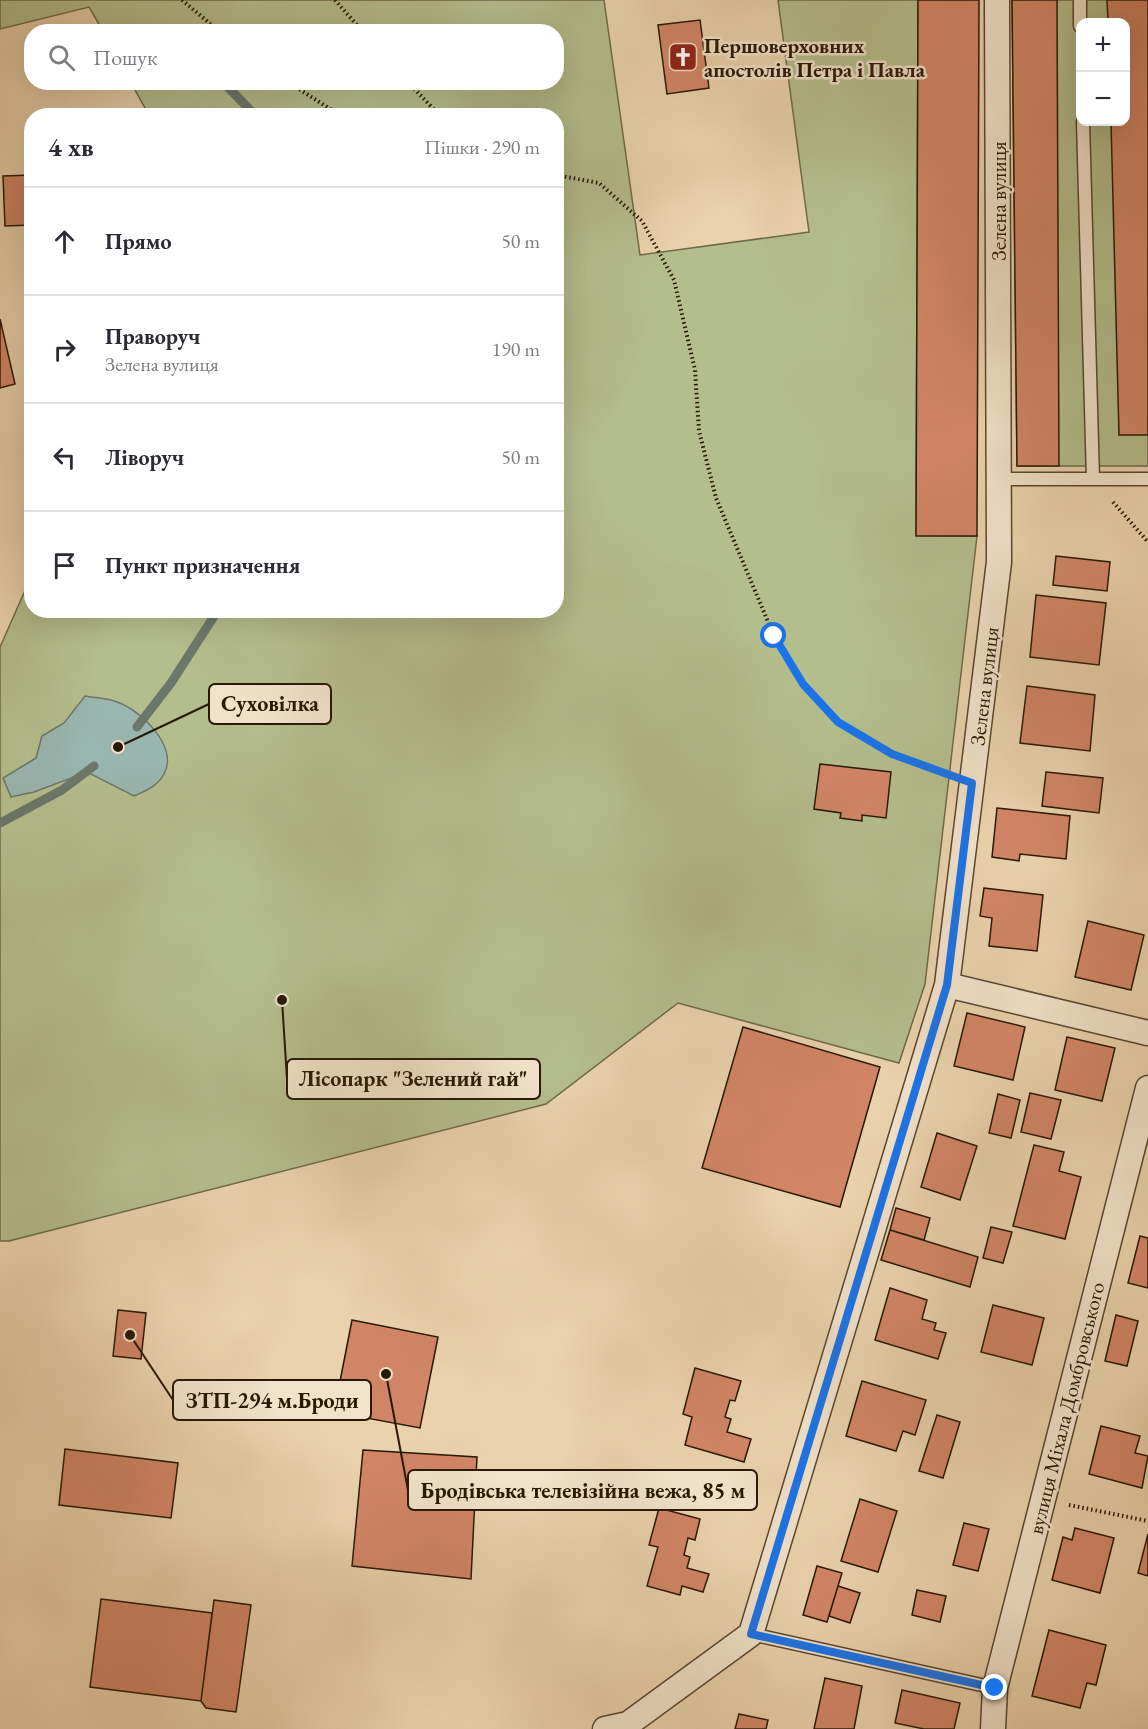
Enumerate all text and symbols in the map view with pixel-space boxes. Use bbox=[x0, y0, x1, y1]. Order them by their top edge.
map controls bbox=[1076, 18, 1130, 126]
button: + bbox=[1076, 18, 1130, 72]
search box bbox=[24, 24, 564, 90]
place label: Першоверховних апостолів Петра і Павла bbox=[704, 32, 926, 83]
icon: search bbox=[45, 41, 78, 74]
church icon: Першоверховних апостолів Петра і Павла bbox=[667, 41, 699, 73]
text: Пошук bbox=[93, 43, 157, 72]
button: − bbox=[1076, 72, 1130, 126]
text: 4 хв bbox=[48, 130, 94, 164]
text: Пішки · 290 m bbox=[424, 134, 540, 160]
street label: Зелена вулиця bbox=[985, 141, 1012, 261]
icon: ahead bbox=[48, 225, 81, 258]
text: Прямо bbox=[105, 227, 172, 256]
text: 50 m bbox=[501, 228, 540, 254]
text: Праворуч bbox=[105, 322, 201, 351]
icon: right bbox=[48, 333, 81, 366]
text: 190 m bbox=[492, 336, 540, 362]
text: Зелена вулиця bbox=[105, 351, 219, 377]
icon: left bbox=[48, 441, 81, 474]
text: Ліворуч bbox=[105, 443, 184, 472]
text: 50 m bbox=[501, 444, 540, 470]
icon: arrive bbox=[48, 549, 81, 582]
text: Пункт призначення bbox=[105, 551, 300, 580]
route start bbox=[760, 622, 786, 648]
street label: Зелена вулиця bbox=[963, 625, 1005, 747]
callout: Суховілка bbox=[209, 684, 331, 724]
text: Суховілка bbox=[221, 689, 319, 718]
callout: Лісопарк "Зелений гай" bbox=[287, 1059, 540, 1099]
text: Лісопарк "Зелений гай" bbox=[298, 1064, 528, 1093]
street label: вулиця Міхала Домбровського bbox=[1022, 1279, 1110, 1537]
callout: ЗТП-294 м.Броди bbox=[173, 1380, 371, 1420]
text: ЗТП-294 м.Броди bbox=[185, 1386, 359, 1415]
callout: Бродівська телевізійна вежа, 85 м bbox=[408, 1470, 757, 1510]
text: Бродівська телевізійна вежа, 85 м bbox=[421, 1476, 746, 1505]
route end bbox=[981, 1674, 1007, 1700]

